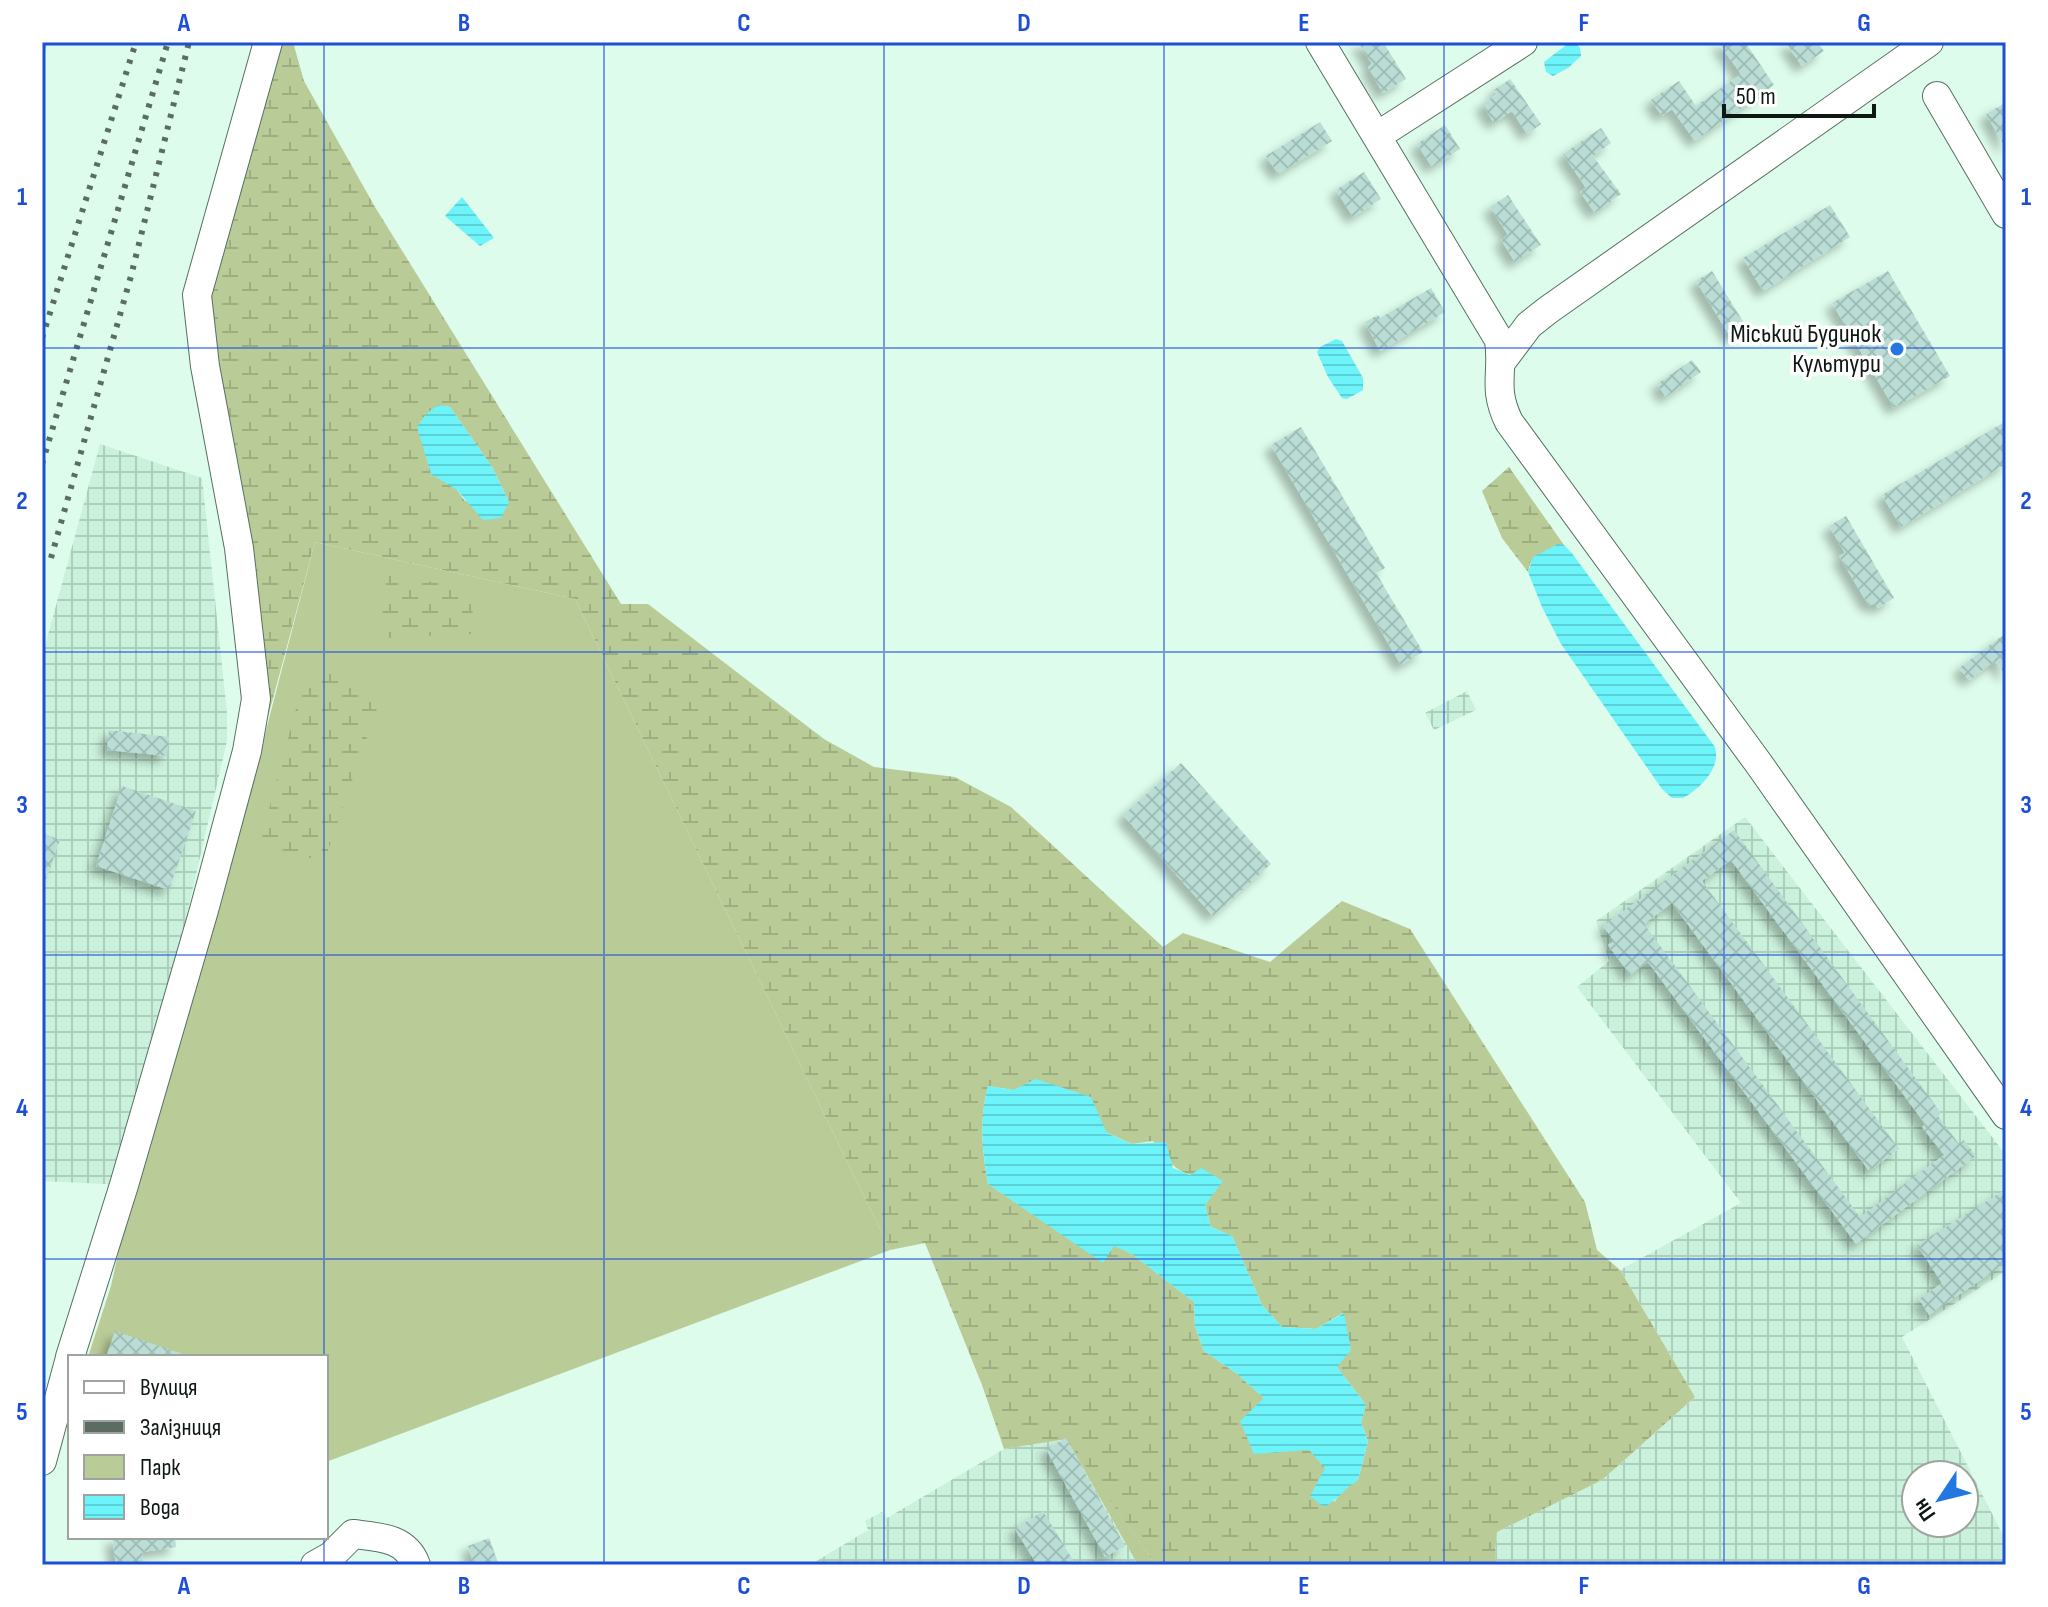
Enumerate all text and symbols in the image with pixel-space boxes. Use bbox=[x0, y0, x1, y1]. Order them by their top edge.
text: A bbox=[177, 8, 191, 39]
text: B bbox=[458, 8, 470, 39]
text: C bbox=[737, 8, 751, 39]
text: D bbox=[1017, 8, 1031, 39]
text: E bbox=[1298, 8, 1310, 39]
text: F bbox=[1579, 8, 1590, 39]
text: G bbox=[1857, 8, 1871, 39]
scale bar bbox=[1724, 68, 1874, 118]
text: 50 m bbox=[1736, 82, 1776, 111]
text: 1 bbox=[17, 182, 27, 213]
text: 1 bbox=[2021, 182, 2031, 213]
place label: Міський Будинок Культури bbox=[1730, 319, 1881, 380]
marker: Міський Будинок Культури bbox=[1888, 340, 1906, 358]
text: 2 bbox=[16, 486, 28, 517]
text: 2 bbox=[2020, 486, 2032, 517]
text: 3 bbox=[16, 790, 28, 821]
text: 3 bbox=[2020, 790, 2032, 821]
text: 4 bbox=[16, 1093, 28, 1124]
text: 4 bbox=[2020, 1093, 2032, 1124]
legend bbox=[68, 1355, 328, 1539]
text: Вулиця bbox=[140, 1373, 198, 1402]
text: 5 bbox=[16, 1397, 28, 1428]
text: 5 bbox=[2020, 1397, 2032, 1428]
text: Залізниця bbox=[140, 1413, 221, 1442]
text: Парк bbox=[140, 1453, 181, 1482]
north arrow bbox=[1900, 1459, 1980, 1539]
text: Вода bbox=[140, 1493, 180, 1522]
text: Пн bbox=[1908, 1493, 1942, 1526]
text: A bbox=[177, 1571, 191, 1602]
text: B bbox=[458, 1571, 470, 1602]
text: C bbox=[737, 1571, 751, 1602]
text: D bbox=[1017, 1571, 1031, 1602]
text: E bbox=[1298, 1571, 1310, 1602]
text: F bbox=[1579, 1571, 1590, 1602]
text: G bbox=[1857, 1571, 1871, 1602]

